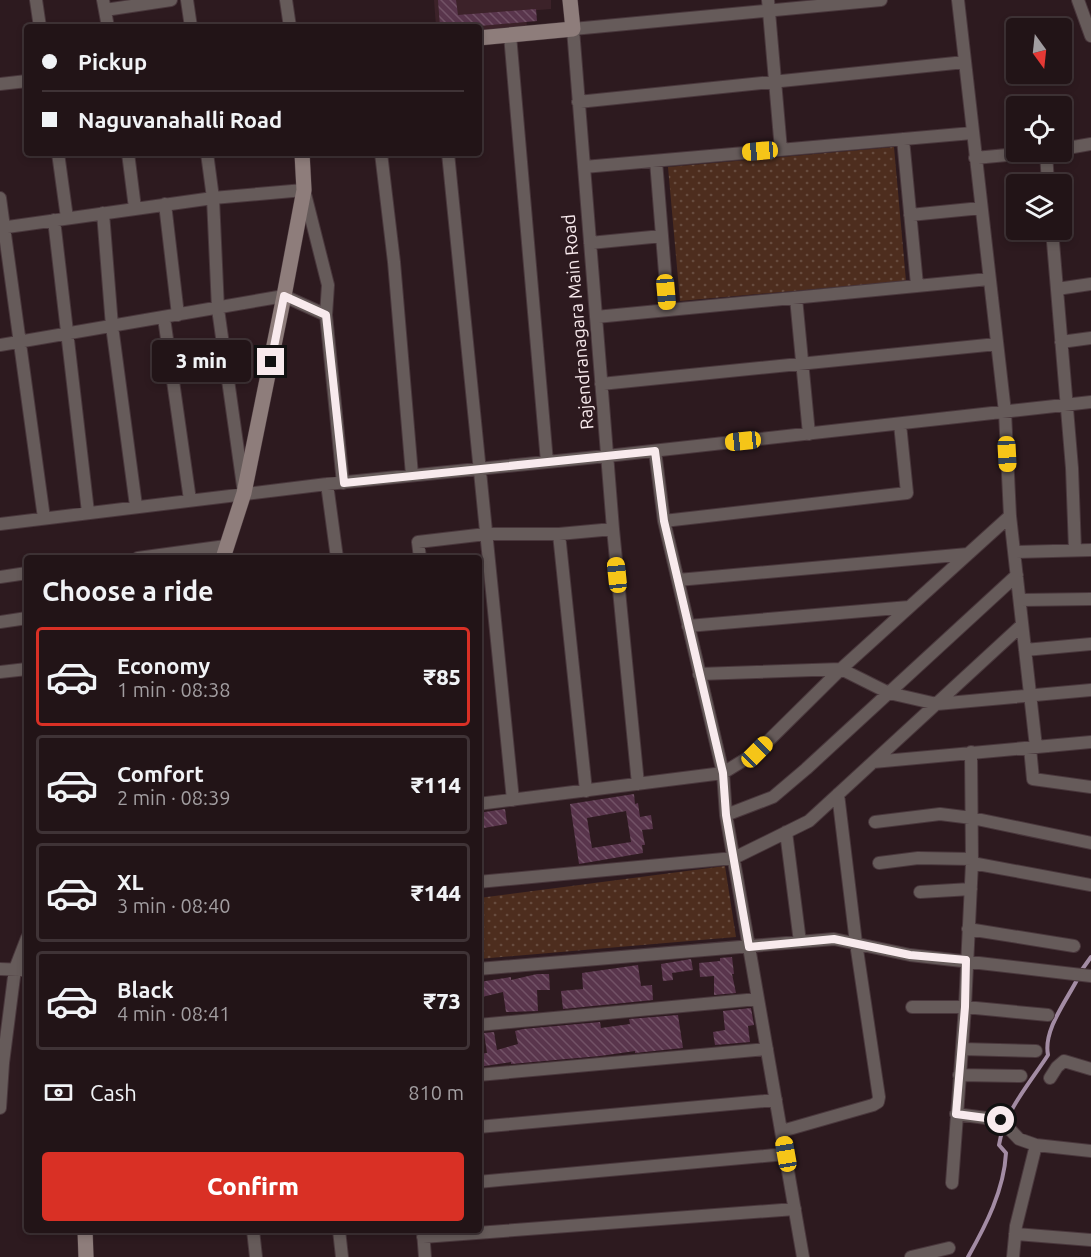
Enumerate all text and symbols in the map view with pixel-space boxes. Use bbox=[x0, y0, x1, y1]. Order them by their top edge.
north arrow bbox=[1006, 18, 1072, 84]
map controls bbox=[1006, 18, 1072, 240]
text: Pickup bbox=[78, 49, 147, 74]
button: locate bbox=[1006, 96, 1072, 162]
text: Naguvanahalli Road bbox=[78, 107, 282, 132]
car bbox=[741, 140, 779, 162]
button: layers bbox=[1006, 174, 1072, 240]
street label: Rajendranagara Main Road bbox=[558, 214, 596, 430]
car bbox=[655, 273, 677, 311]
callout: 3 min bbox=[151, 341, 250, 383]
route end bbox=[257, 348, 284, 375]
text: 3 min bbox=[176, 349, 227, 372]
car bbox=[724, 430, 762, 452]
car bbox=[997, 436, 1017, 472]
car bbox=[606, 556, 628, 594]
text: Choose a ride bbox=[42, 576, 214, 606]
icon: car bbox=[45, 650, 99, 704]
text: Economy bbox=[117, 653, 210, 678]
text: ₹85 bbox=[424, 664, 461, 689]
text: 1 min · 08:38 bbox=[117, 678, 231, 701]
car bbox=[738, 733, 776, 771]
icon: car bbox=[45, 758, 99, 812]
text: Comfort bbox=[117, 761, 204, 786]
text: ₹114 bbox=[411, 772, 461, 797]
text: 2 min · 08:39 bbox=[117, 786, 231, 809]
icon: car bbox=[45, 866, 99, 920]
text: XL bbox=[117, 869, 144, 894]
text: ₹144 bbox=[411, 880, 461, 905]
text: 3 min · 08:40 bbox=[117, 894, 231, 917]
icon: car bbox=[45, 974, 99, 1028]
text: Black bbox=[117, 977, 174, 1002]
text: ₹73 bbox=[424, 988, 461, 1013]
text: 4 min · 08:41 bbox=[117, 1002, 231, 1025]
icon: cash bbox=[42, 1076, 75, 1109]
text: Cash bbox=[90, 1080, 137, 1105]
text: 810 m bbox=[408, 1081, 464, 1104]
route start bbox=[987, 1106, 1014, 1133]
car bbox=[774, 1135, 798, 1173]
button: Confirm bbox=[42, 1152, 464, 1221]

